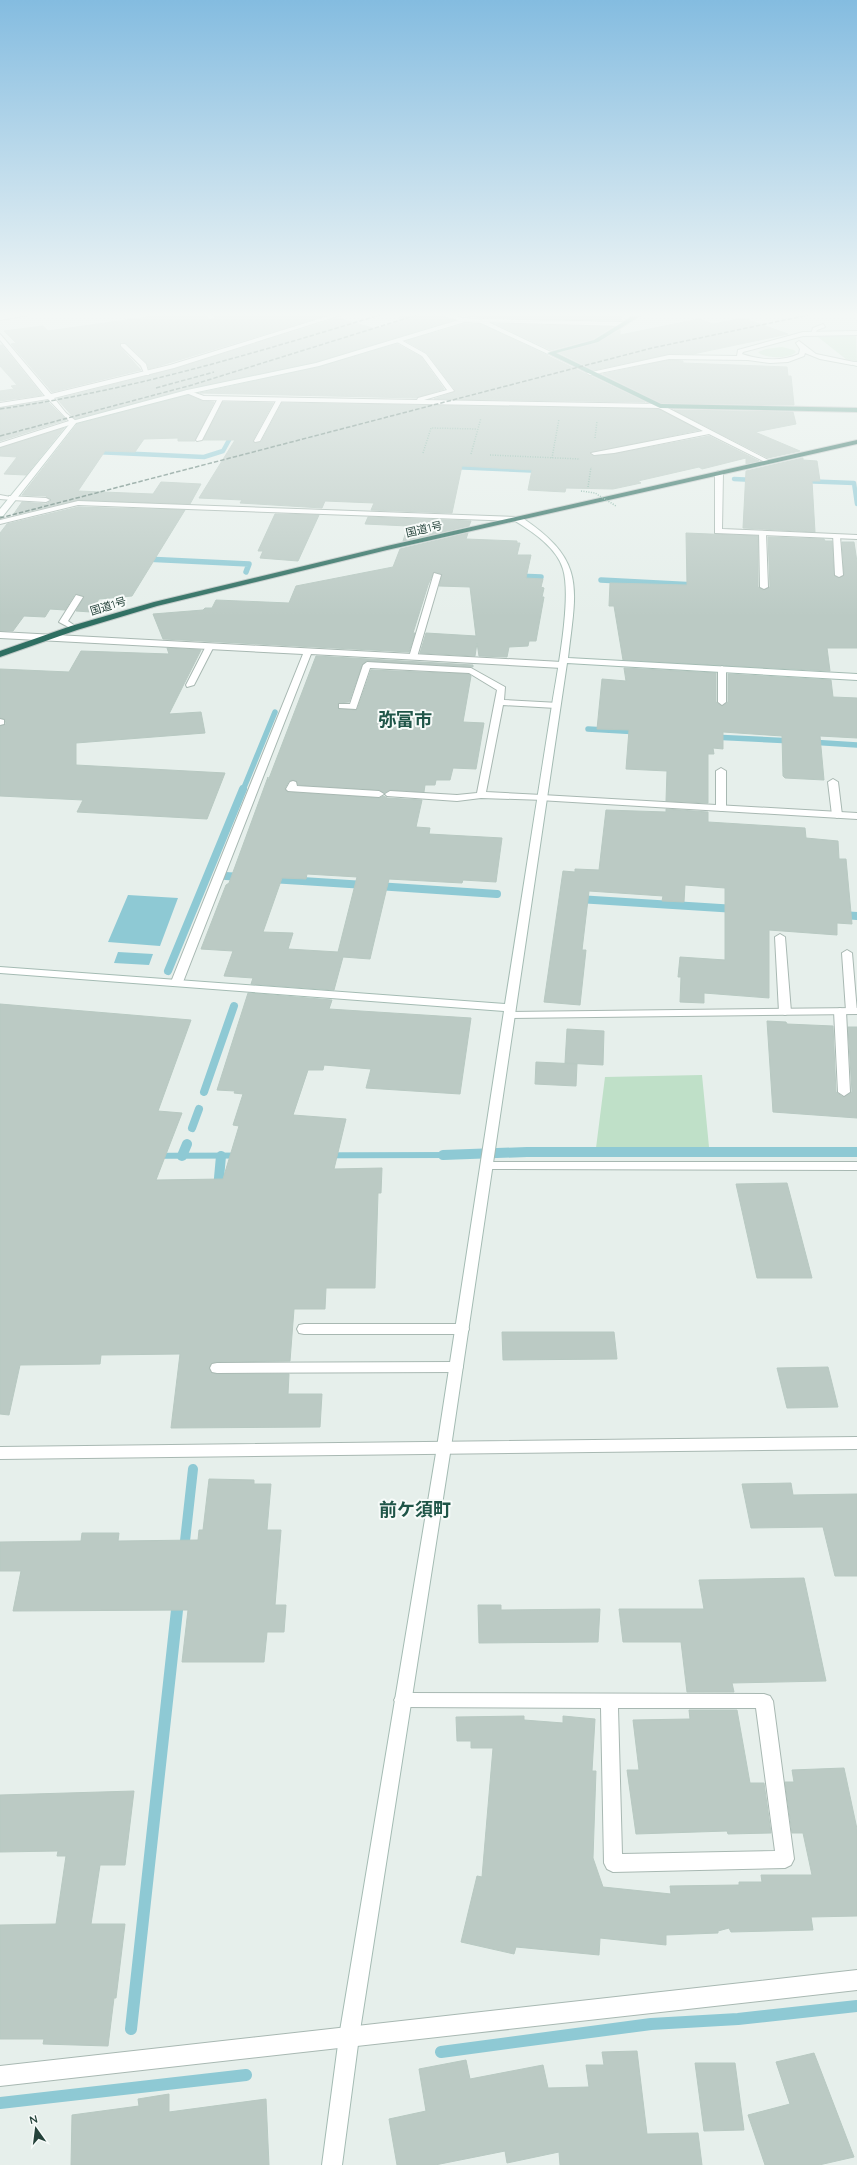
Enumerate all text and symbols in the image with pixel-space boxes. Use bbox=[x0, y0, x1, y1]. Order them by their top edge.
street label: 国道1号 bbox=[404, 518, 444, 540]
street label: 国道1号 bbox=[88, 594, 128, 618]
district label: 弥富市 bbox=[378, 708, 432, 731]
district label: 前ケ須町 bbox=[379, 1498, 451, 1521]
north arrow bbox=[16, 2109, 56, 2149]
text: N bbox=[28, 2112, 39, 2127]

